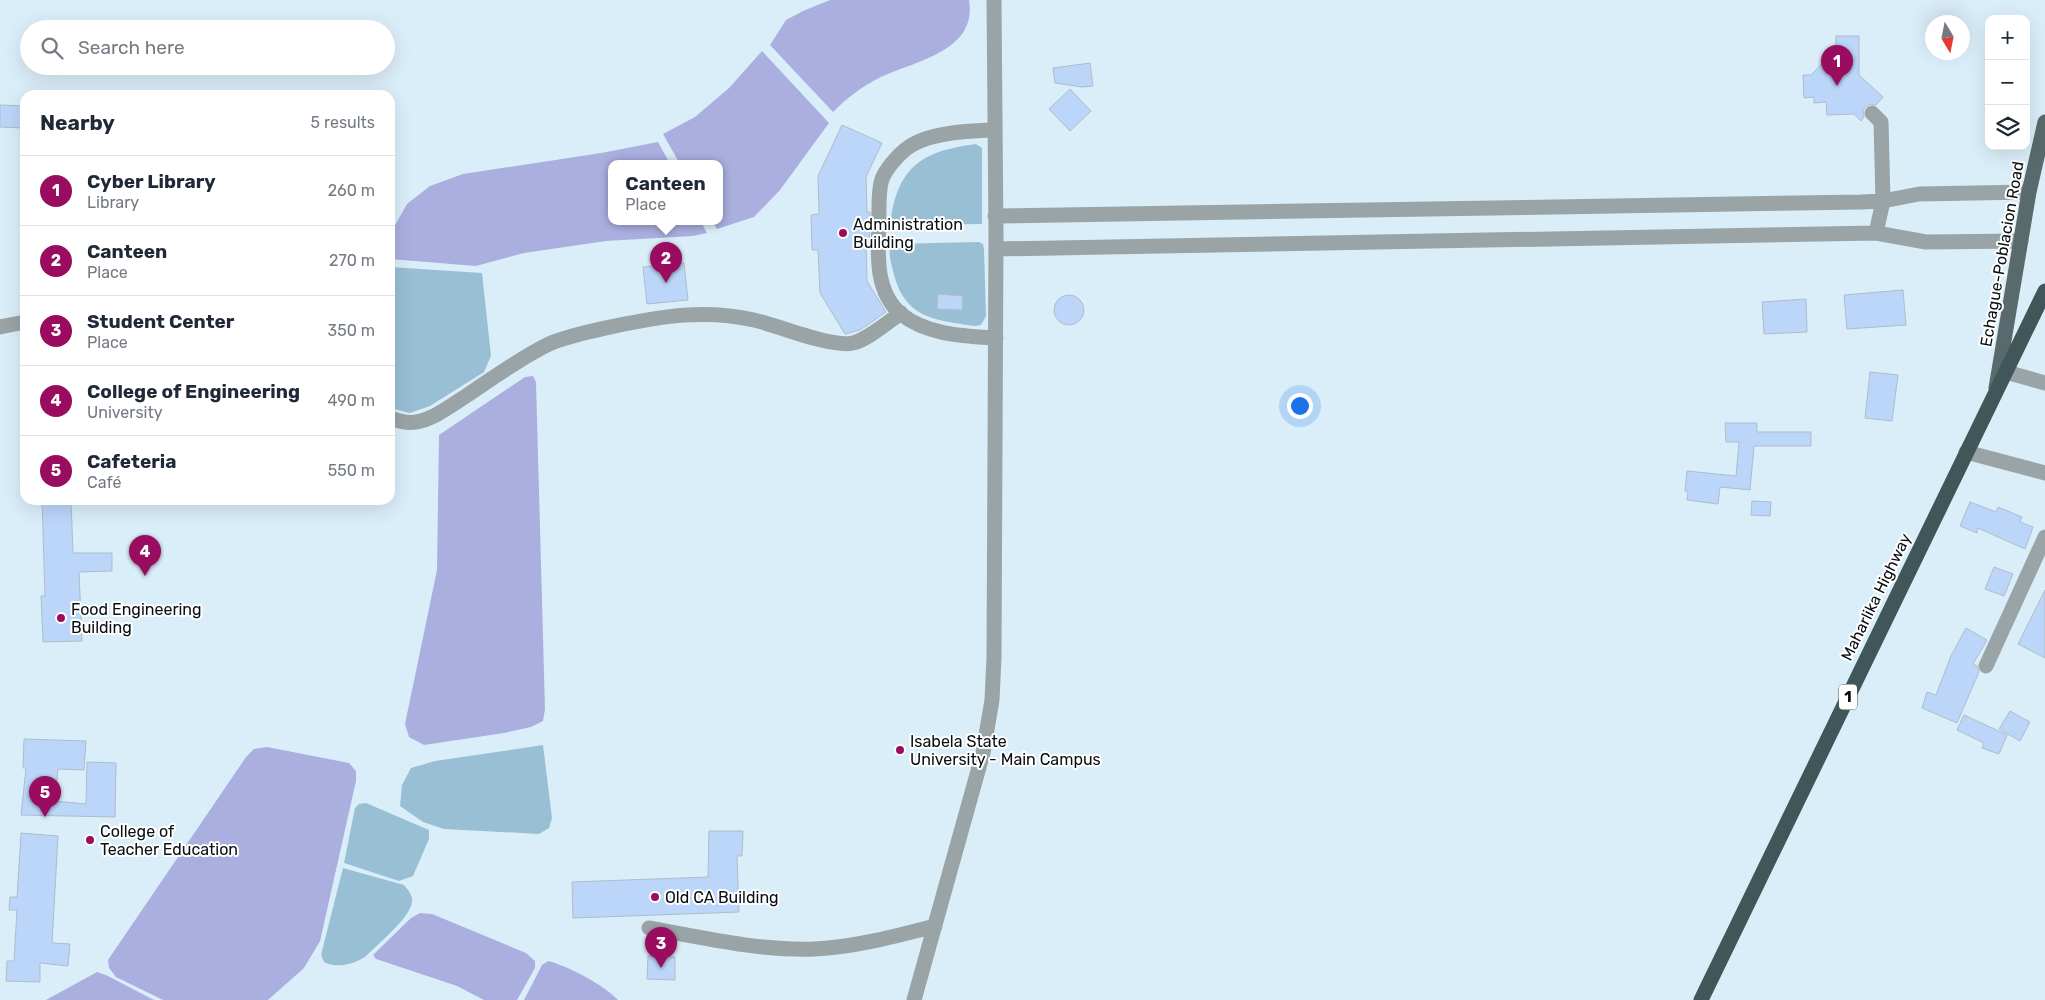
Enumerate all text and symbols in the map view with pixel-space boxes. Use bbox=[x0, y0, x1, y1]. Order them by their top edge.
north arrow bbox=[1925, 15, 1970, 60]
map controls bbox=[1985, 15, 2030, 150]
button: + bbox=[1985, 15, 2030, 60]
search box bbox=[20, 20, 395, 75]
icon: search bbox=[38, 34, 66, 62]
text: Search here bbox=[78, 36, 185, 59]
pin: 1 bbox=[1821, 45, 1853, 86]
button: − bbox=[1985, 60, 2030, 105]
button: layers bbox=[1985, 105, 2030, 150]
text: Nearby bbox=[40, 110, 115, 135]
text: 5 results bbox=[311, 113, 375, 132]
popup bbox=[608, 160, 723, 225]
street label: Echague-Poblacion Road bbox=[1976, 160, 2028, 348]
text: Cyber Library bbox=[87, 170, 216, 193]
text: Canteen bbox=[625, 172, 706, 195]
text: 1 bbox=[52, 181, 60, 200]
text: 260 m bbox=[328, 181, 375, 200]
text: Library bbox=[87, 193, 139, 212]
text: Place bbox=[625, 195, 666, 214]
place label: Administration Building bbox=[853, 215, 963, 252]
marker: Administration Building bbox=[837, 227, 849, 239]
text: Canteen bbox=[87, 240, 167, 263]
pin: 2 bbox=[650, 242, 682, 283]
text: 2 bbox=[51, 251, 61, 270]
text: 270 m bbox=[329, 251, 375, 270]
text: Place bbox=[87, 263, 128, 282]
text: Student Center bbox=[87, 310, 234, 333]
text: 3 bbox=[51, 321, 61, 340]
text: 350 m bbox=[328, 321, 375, 340]
text: Place bbox=[87, 333, 128, 352]
text: College of Engineering bbox=[87, 380, 300, 403]
text: 4 bbox=[51, 391, 61, 410]
text: 490 m bbox=[327, 391, 375, 410]
your location bbox=[1287, 393, 1313, 419]
text: University bbox=[87, 403, 163, 422]
text: Cafeteria bbox=[87, 450, 176, 473]
text: 5 bbox=[51, 461, 61, 480]
text: 550 m bbox=[328, 461, 375, 480]
text: Café bbox=[87, 473, 121, 492]
street label: Maharlika Highway bbox=[1837, 530, 1915, 664]
pin: 4 bbox=[129, 535, 161, 576]
place label: Food Engineering Building bbox=[71, 600, 202, 637]
marker: Food Engineering Building bbox=[55, 612, 67, 624]
road number: 1 bbox=[1839, 684, 1857, 710]
place label: Isabela State University - Main Campus bbox=[910, 732, 1101, 769]
marker: Isabela State University - Main Campus bbox=[894, 744, 906, 756]
pin: 5 bbox=[29, 776, 61, 817]
place label: College of Teacher Education bbox=[100, 822, 238, 859]
marker: College of Teacher Education bbox=[84, 834, 96, 846]
place label: Old CA Building bbox=[665, 888, 779, 907]
marker: Old CA Building bbox=[649, 891, 661, 903]
pin: 3 bbox=[645, 927, 677, 968]

